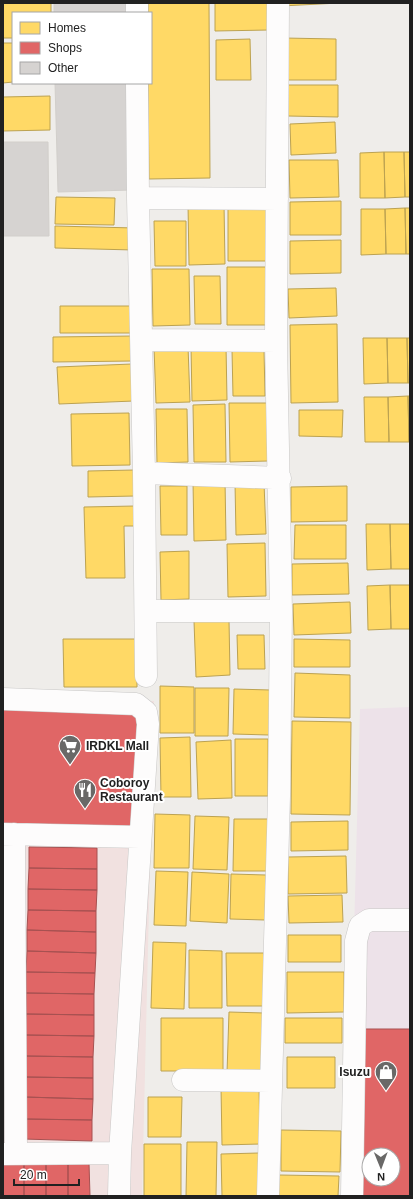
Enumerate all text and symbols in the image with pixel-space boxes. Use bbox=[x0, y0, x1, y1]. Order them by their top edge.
legend bbox=[12, 12, 152, 84]
text: Homes bbox=[48, 21, 86, 35]
text: Shops bbox=[48, 41, 82, 55]
text: Other bbox=[48, 61, 78, 75]
supermarket icon: IRDKL Mall bbox=[57, 733, 83, 766]
place label: IRDKL Mall bbox=[86, 739, 149, 753]
place label: Coboroy Restaurant bbox=[100, 776, 163, 804]
restaurant icon: Coboroy Restaurant bbox=[72, 777, 98, 810]
shop icon: Isuzu bbox=[373, 1059, 399, 1092]
place label: Isuzu bbox=[339, 1065, 370, 1079]
north arrow bbox=[361, 1147, 401, 1187]
scale bar bbox=[14, 1161, 79, 1187]
text: 20 m bbox=[20, 1168, 47, 1182]
text: N bbox=[377, 1171, 385, 1183]

